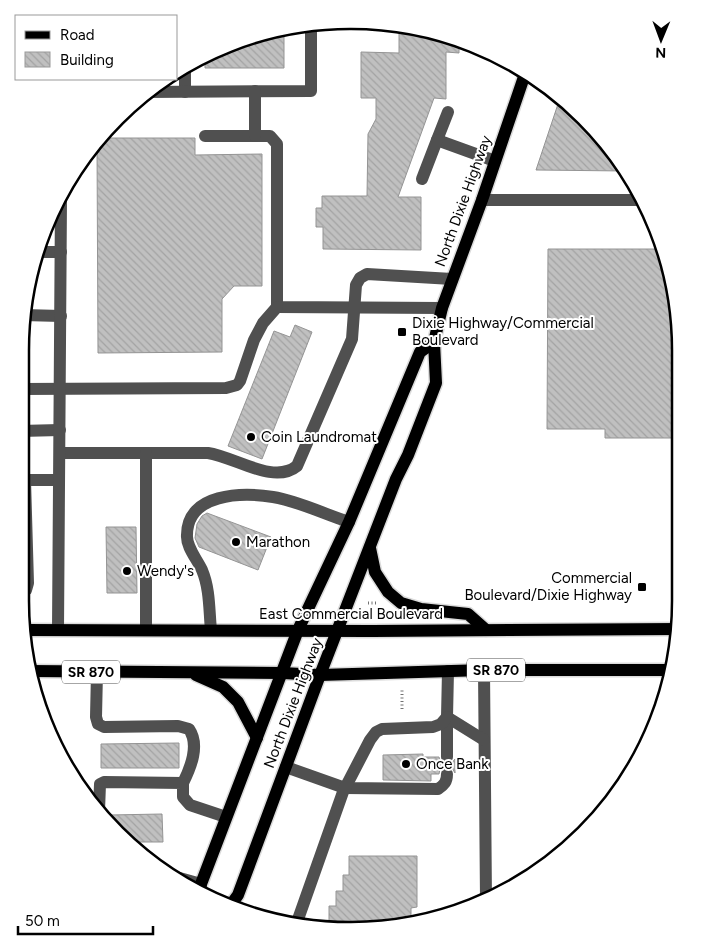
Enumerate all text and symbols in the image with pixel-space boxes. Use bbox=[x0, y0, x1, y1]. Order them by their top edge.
legend bbox=[15, 15, 178, 80]
north arrow bbox=[636, 15, 686, 65]
text: Road bbox=[60, 26, 95, 44]
text: N bbox=[655, 44, 666, 61]
text: Building bbox=[60, 51, 114, 69]
street label: North Dixie Highway bbox=[431, 133, 495, 269]
place label: Dixie Highway/Commercial Boulevard bbox=[412, 314, 594, 349]
marker: Dixie Highway/Commercial Boulevard bbox=[396, 326, 408, 338]
place label: Coin Laundromat bbox=[261, 428, 377, 446]
marker: Coin Laundromat bbox=[245, 431, 257, 443]
place label: Marathon bbox=[246, 533, 310, 551]
marker: Marathon bbox=[230, 536, 242, 548]
place label: Wendy's bbox=[137, 562, 194, 580]
marker: Wendy's bbox=[121, 565, 133, 577]
place label: Commercial Boulevard/Dixie Highway bbox=[464, 569, 632, 604]
marker: Commercial Boulevard/Dixie Highway bbox=[636, 581, 648, 593]
street label: East Commercial Boulevard bbox=[259, 605, 443, 623]
street label: North Dixie Highway bbox=[260, 635, 326, 771]
road number: SR 870 bbox=[467, 658, 525, 682]
road number: SR 870 bbox=[62, 660, 120, 684]
place label: Once Bank bbox=[416, 755, 489, 773]
marker: Once Bank bbox=[400, 758, 412, 770]
scale bar bbox=[18, 904, 152, 936]
text: 50 m bbox=[25, 912, 60, 930]

